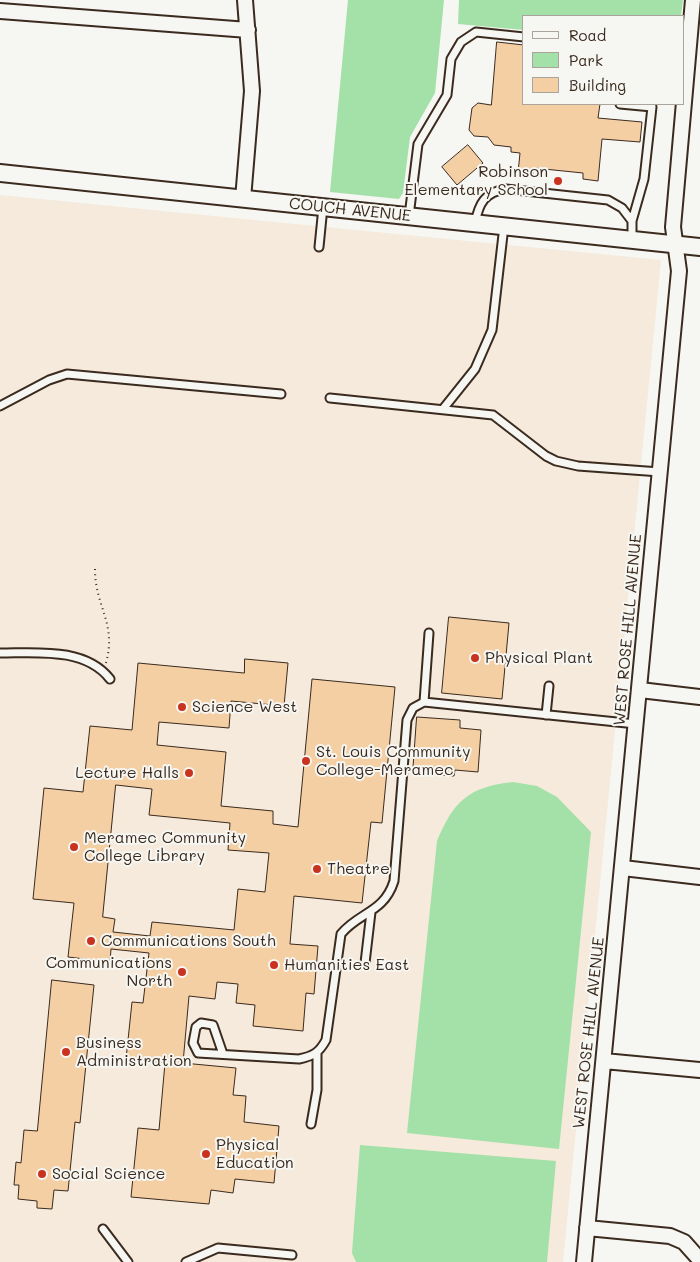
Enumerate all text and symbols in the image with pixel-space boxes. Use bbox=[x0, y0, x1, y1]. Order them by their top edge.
legend bbox=[522, 15, 685, 105]
text: Road bbox=[569, 25, 606, 45]
text: Park bbox=[569, 50, 603, 70]
text: Building bbox=[569, 75, 626, 95]
place label: Robinson Elementary School bbox=[404, 162, 548, 200]
marker: Robinson Elementary School bbox=[552, 175, 564, 187]
street label: COUCH AVENUE bbox=[288, 194, 412, 226]
street label: WEST ROSE HILL AVENUE bbox=[610, 533, 646, 727]
place label: Physical Plant bbox=[485, 648, 593, 668]
marker: Physical Plant bbox=[469, 652, 481, 664]
place label: Science West bbox=[192, 697, 297, 717]
marker: Science West bbox=[176, 701, 188, 713]
place label: St. Louis Community College-Meramec bbox=[316, 742, 471, 780]
marker: St. Louis Community College-Meramec bbox=[300, 755, 312, 767]
place label: Lecture Halls bbox=[75, 763, 179, 783]
marker: Lecture Halls bbox=[183, 767, 195, 779]
place label: Meramec Community College Library bbox=[84, 828, 246, 866]
marker: Meramec Community College Library bbox=[68, 841, 80, 853]
place label: Theatre bbox=[327, 859, 390, 879]
marker: Theatre bbox=[311, 863, 323, 875]
place label: Communications South bbox=[101, 931, 276, 951]
marker: Communications South bbox=[85, 935, 97, 947]
street label: WEST ROSE HILL AVENUE bbox=[569, 936, 609, 1130]
place label: Communications North bbox=[46, 953, 172, 991]
place label: Humanities East bbox=[284, 955, 409, 975]
marker: Humanities East bbox=[268, 959, 280, 971]
marker: Communications North bbox=[176, 966, 188, 978]
place label: Business Administration bbox=[76, 1033, 192, 1071]
marker: Business Administration bbox=[60, 1046, 72, 1058]
place label: Physical Education bbox=[216, 1135, 294, 1173]
marker: Physical Education bbox=[200, 1148, 212, 1160]
place label: Social Science bbox=[52, 1164, 165, 1184]
marker: Social Science bbox=[36, 1168, 48, 1180]

